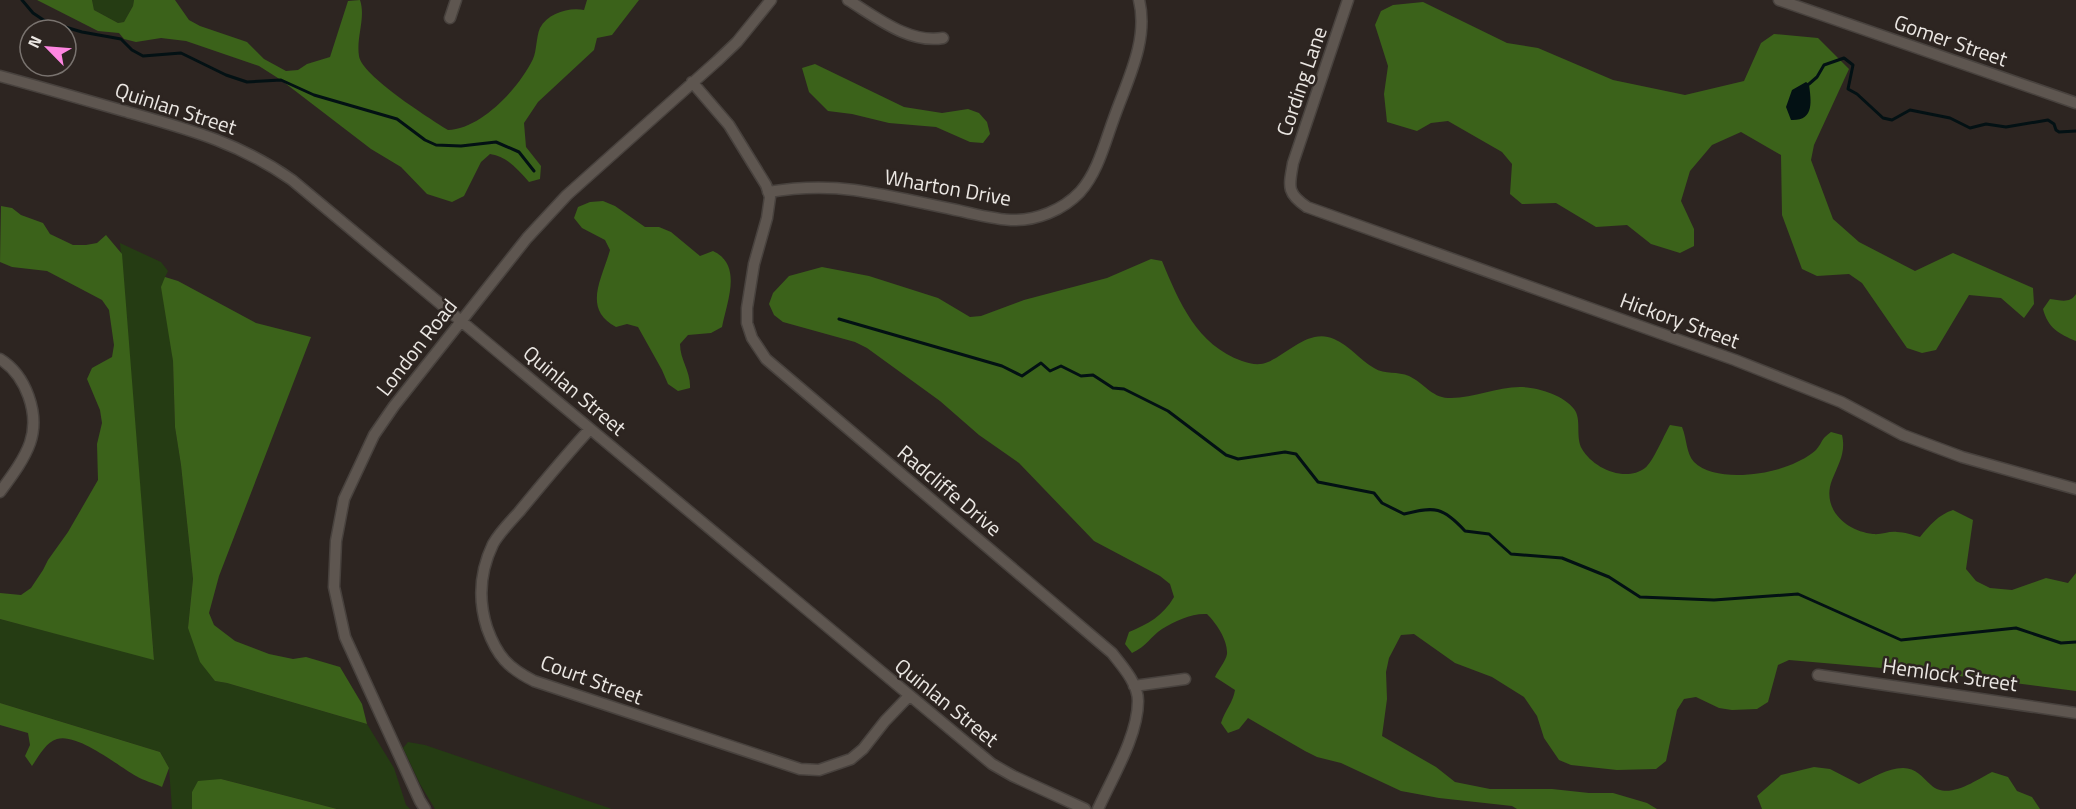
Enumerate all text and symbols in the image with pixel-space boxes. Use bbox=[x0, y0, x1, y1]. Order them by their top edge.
street label: Gomer Street bbox=[1890, 6, 2013, 75]
north arrow bbox=[18, 18, 78, 78]
street label: Cording Lane bbox=[1267, 22, 1335, 140]
text: N bbox=[21, 32, 48, 52]
street label: Quinlan Street bbox=[111, 73, 242, 143]
street label: Wharton Drive bbox=[882, 160, 1014, 214]
street label: Hickory Street bbox=[1616, 284, 1745, 357]
street label: London Road bbox=[368, 291, 464, 403]
street label: Quinlan Street bbox=[516, 337, 634, 443]
street label: Radcliffe Drive bbox=[891, 437, 1009, 543]
street label: Court Street bbox=[536, 646, 648, 713]
street label: Hemlock Street bbox=[1880, 649, 2020, 699]
street label: Quinlan Street bbox=[888, 650, 1007, 755]

